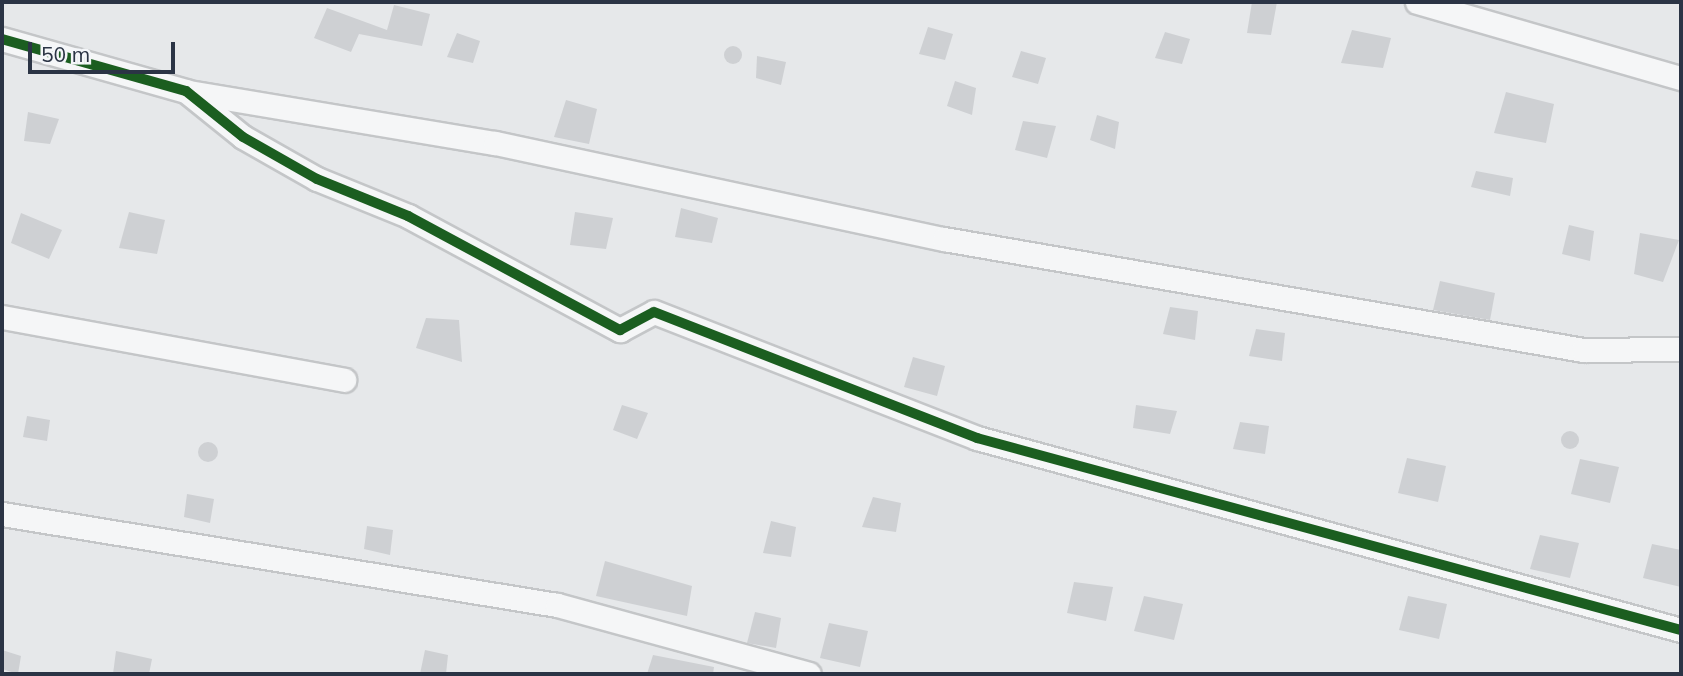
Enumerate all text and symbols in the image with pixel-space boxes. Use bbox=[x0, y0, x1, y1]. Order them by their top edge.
scale bar bbox=[32, 28, 178, 72]
text: 50 m bbox=[41, 41, 90, 67]

